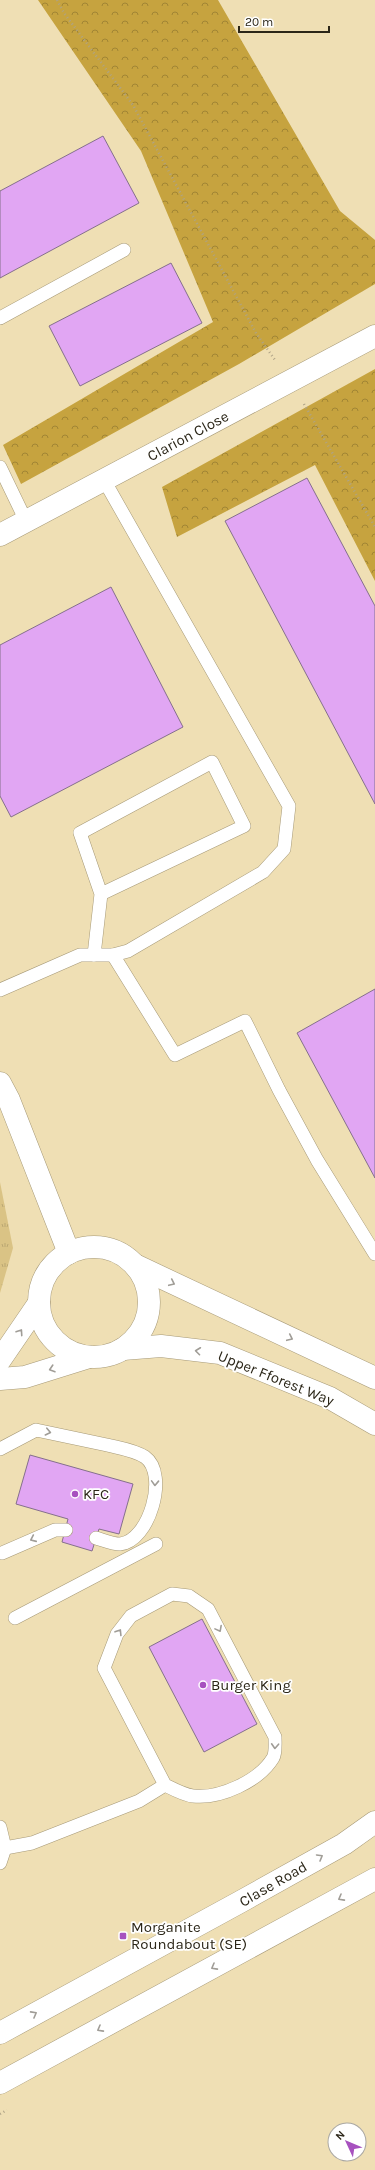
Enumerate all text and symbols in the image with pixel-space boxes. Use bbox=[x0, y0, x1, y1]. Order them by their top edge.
scale bar bbox=[239, 8, 329, 34]
text: 20 m bbox=[245, 15, 273, 29]
street label: Clarion Close bbox=[144, 407, 232, 465]
one-way arrow bbox=[168, 1278, 176, 1286]
one-way arrow bbox=[15, 1329, 23, 1336]
one-way arrow bbox=[286, 1333, 293, 1341]
one-way arrow bbox=[195, 1346, 201, 1355]
street label: Upper Fforest Way bbox=[215, 1347, 337, 1409]
one-way arrow bbox=[48, 1364, 55, 1372]
one-way arrow bbox=[45, 1428, 51, 1436]
one-way arrow bbox=[151, 1480, 160, 1486]
place label: KFC bbox=[83, 1485, 109, 1503]
marker: KFC bbox=[70, 1489, 80, 1499]
one-way arrow bbox=[30, 1535, 37, 1543]
one-way arrow bbox=[214, 1625, 222, 1632]
one-way arrow bbox=[115, 1629, 122, 1636]
place label: Burger King bbox=[211, 1676, 291, 1694]
marker: Burger King bbox=[198, 1680, 208, 1690]
one-way arrow bbox=[270, 1743, 279, 1749]
one-way arrow bbox=[316, 1855, 323, 1862]
street label: Clase Road bbox=[236, 1857, 310, 1911]
one-way arrow bbox=[338, 1893, 345, 1900]
place label: Morganite Roundabout (SE) bbox=[131, 1918, 247, 1953]
marker: Morganite Roundabout (SE) bbox=[118, 1931, 128, 1941]
one-way arrow bbox=[211, 1962, 218, 1969]
one-way arrow bbox=[30, 2012, 37, 2019]
one-way arrow bbox=[97, 2024, 104, 2032]
north arrow bbox=[327, 2122, 367, 2162]
text: N bbox=[333, 2128, 348, 2143]

